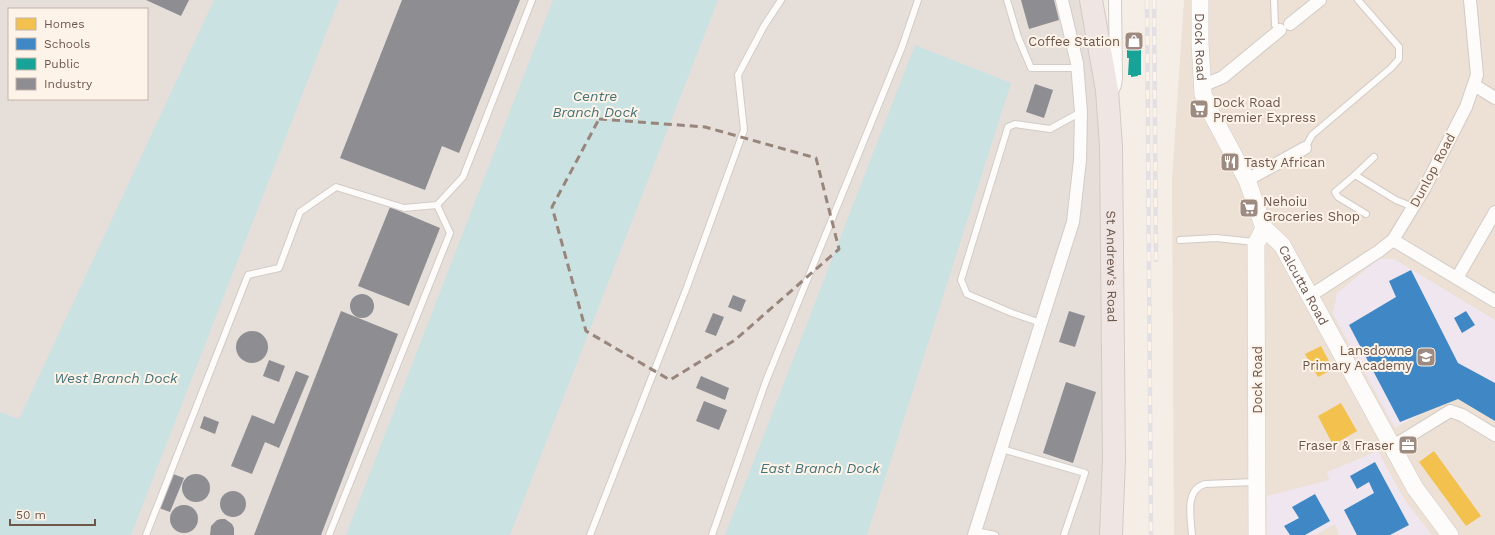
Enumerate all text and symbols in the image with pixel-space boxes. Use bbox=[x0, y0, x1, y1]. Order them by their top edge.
legend bbox=[8, 8, 148, 100]
street label: Dock Road bbox=[1192, 13, 1209, 81]
text: Homes bbox=[44, 17, 85, 31]
shop icon: Coffee Station bbox=[1123, 30, 1145, 52]
place label: Coffee Station bbox=[1028, 34, 1120, 49]
text: Schools bbox=[44, 37, 90, 51]
text: Public bbox=[44, 57, 80, 71]
text: Industry bbox=[44, 77, 93, 91]
water label: Centre Branch Dock bbox=[552, 88, 638, 120]
place label: Dock Road Premier Express bbox=[1213, 95, 1316, 125]
supermarket icon: Dock Road Premier Express bbox=[1188, 98, 1210, 120]
street label: Dunlop Road bbox=[1407, 131, 1458, 210]
restaurant icon: Tasty African bbox=[1219, 151, 1241, 173]
place label: Tasty African bbox=[1244, 155, 1325, 170]
place label: Nehoiu Groceries Shop bbox=[1263, 194, 1360, 224]
supermarket icon: Nehoiu Groceries Shop bbox=[1238, 197, 1260, 219]
street label: St Andrew's Road bbox=[1104, 210, 1120, 322]
street label: Calcutta Road bbox=[1276, 243, 1331, 328]
place label: Lansdowne Primary Academy bbox=[1302, 343, 1412, 373]
street label: Dock Road bbox=[1250, 346, 1265, 414]
school or university icon: Lansdowne Primary Academy bbox=[1415, 346, 1437, 368]
water label: West Branch Dock bbox=[54, 370, 178, 386]
office icon: Fraser & Fraser bbox=[1397, 434, 1419, 456]
place label: Fraser & Fraser bbox=[1298, 438, 1394, 453]
water label: East Branch Dock bbox=[760, 460, 880, 476]
scale bar bbox=[10, 501, 95, 527]
text: 50 m bbox=[16, 508, 46, 522]

